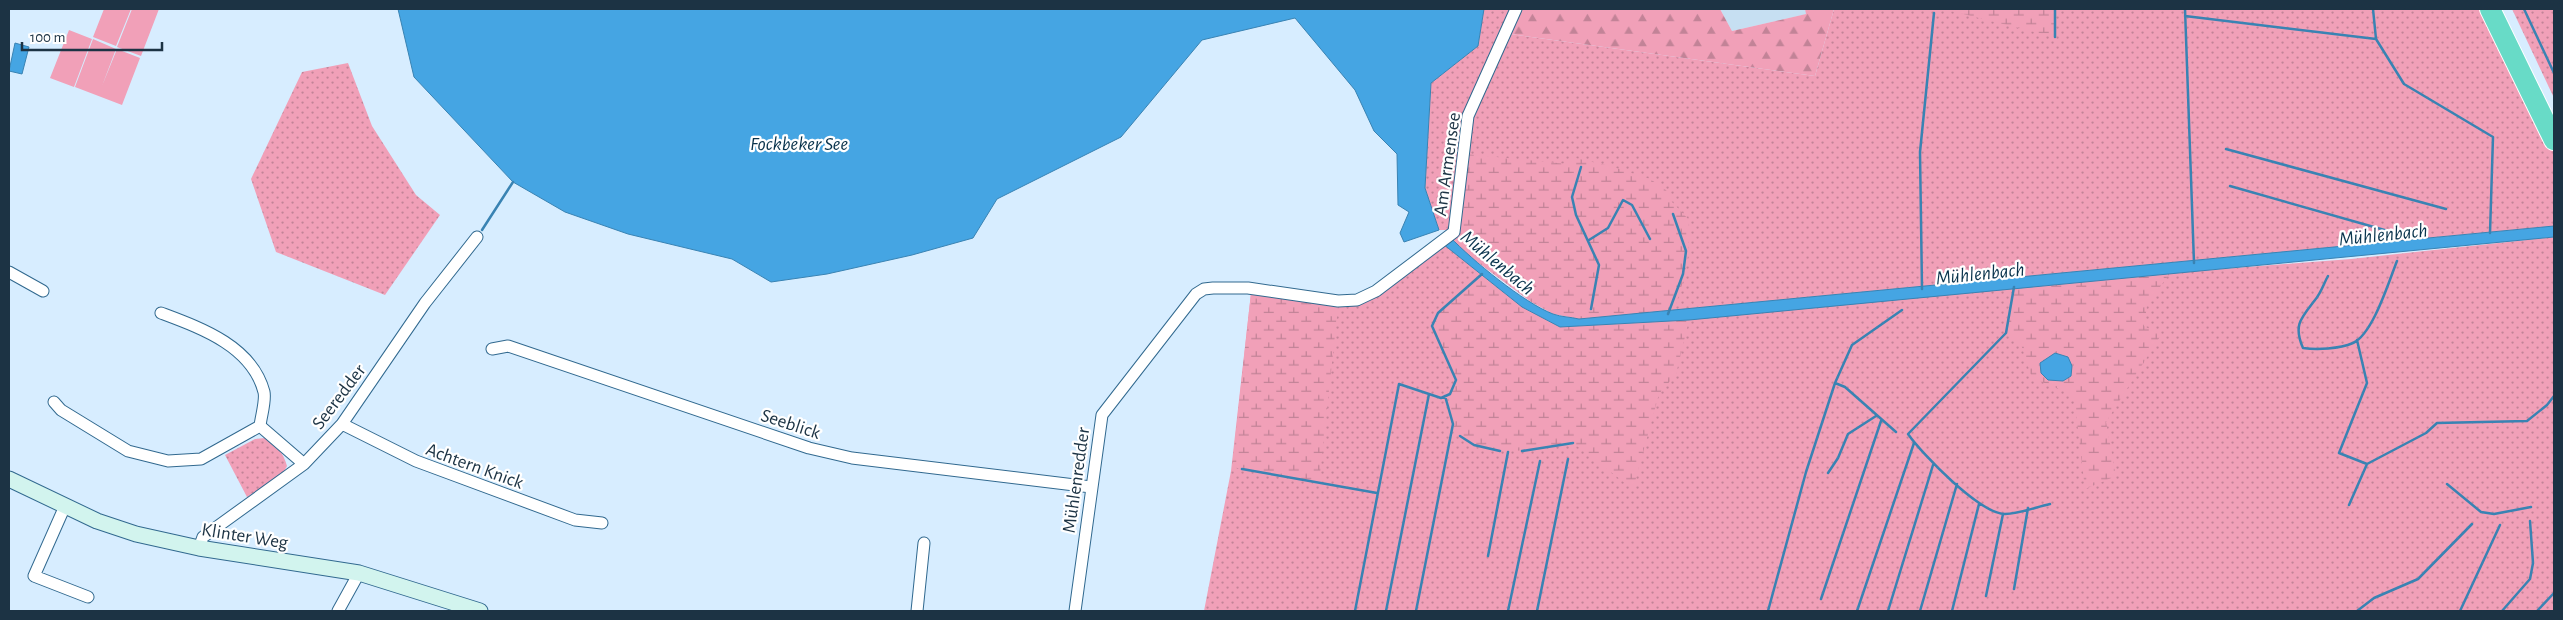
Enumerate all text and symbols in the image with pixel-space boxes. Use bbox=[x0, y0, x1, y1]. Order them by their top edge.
scale bar bbox=[22, 20, 162, 52]
text: 100 m bbox=[30, 30, 65, 45]
street label: Am Armensee bbox=[1431, 111, 1464, 217]
water label: Fockbeker See bbox=[750, 134, 848, 154]
water label: Mühlenbach bbox=[2338, 220, 2428, 250]
water label: Mühlenbach bbox=[1457, 227, 1538, 299]
water label: Mühlenbach bbox=[1935, 259, 2025, 289]
street label: Seeredder bbox=[309, 361, 370, 433]
street label: Seeblick bbox=[759, 406, 823, 443]
street label: Mühlenredder bbox=[1060, 426, 1093, 534]
street label: Achtern Knick bbox=[423, 440, 526, 493]
street label: Klinter Weg bbox=[200, 520, 290, 553]

